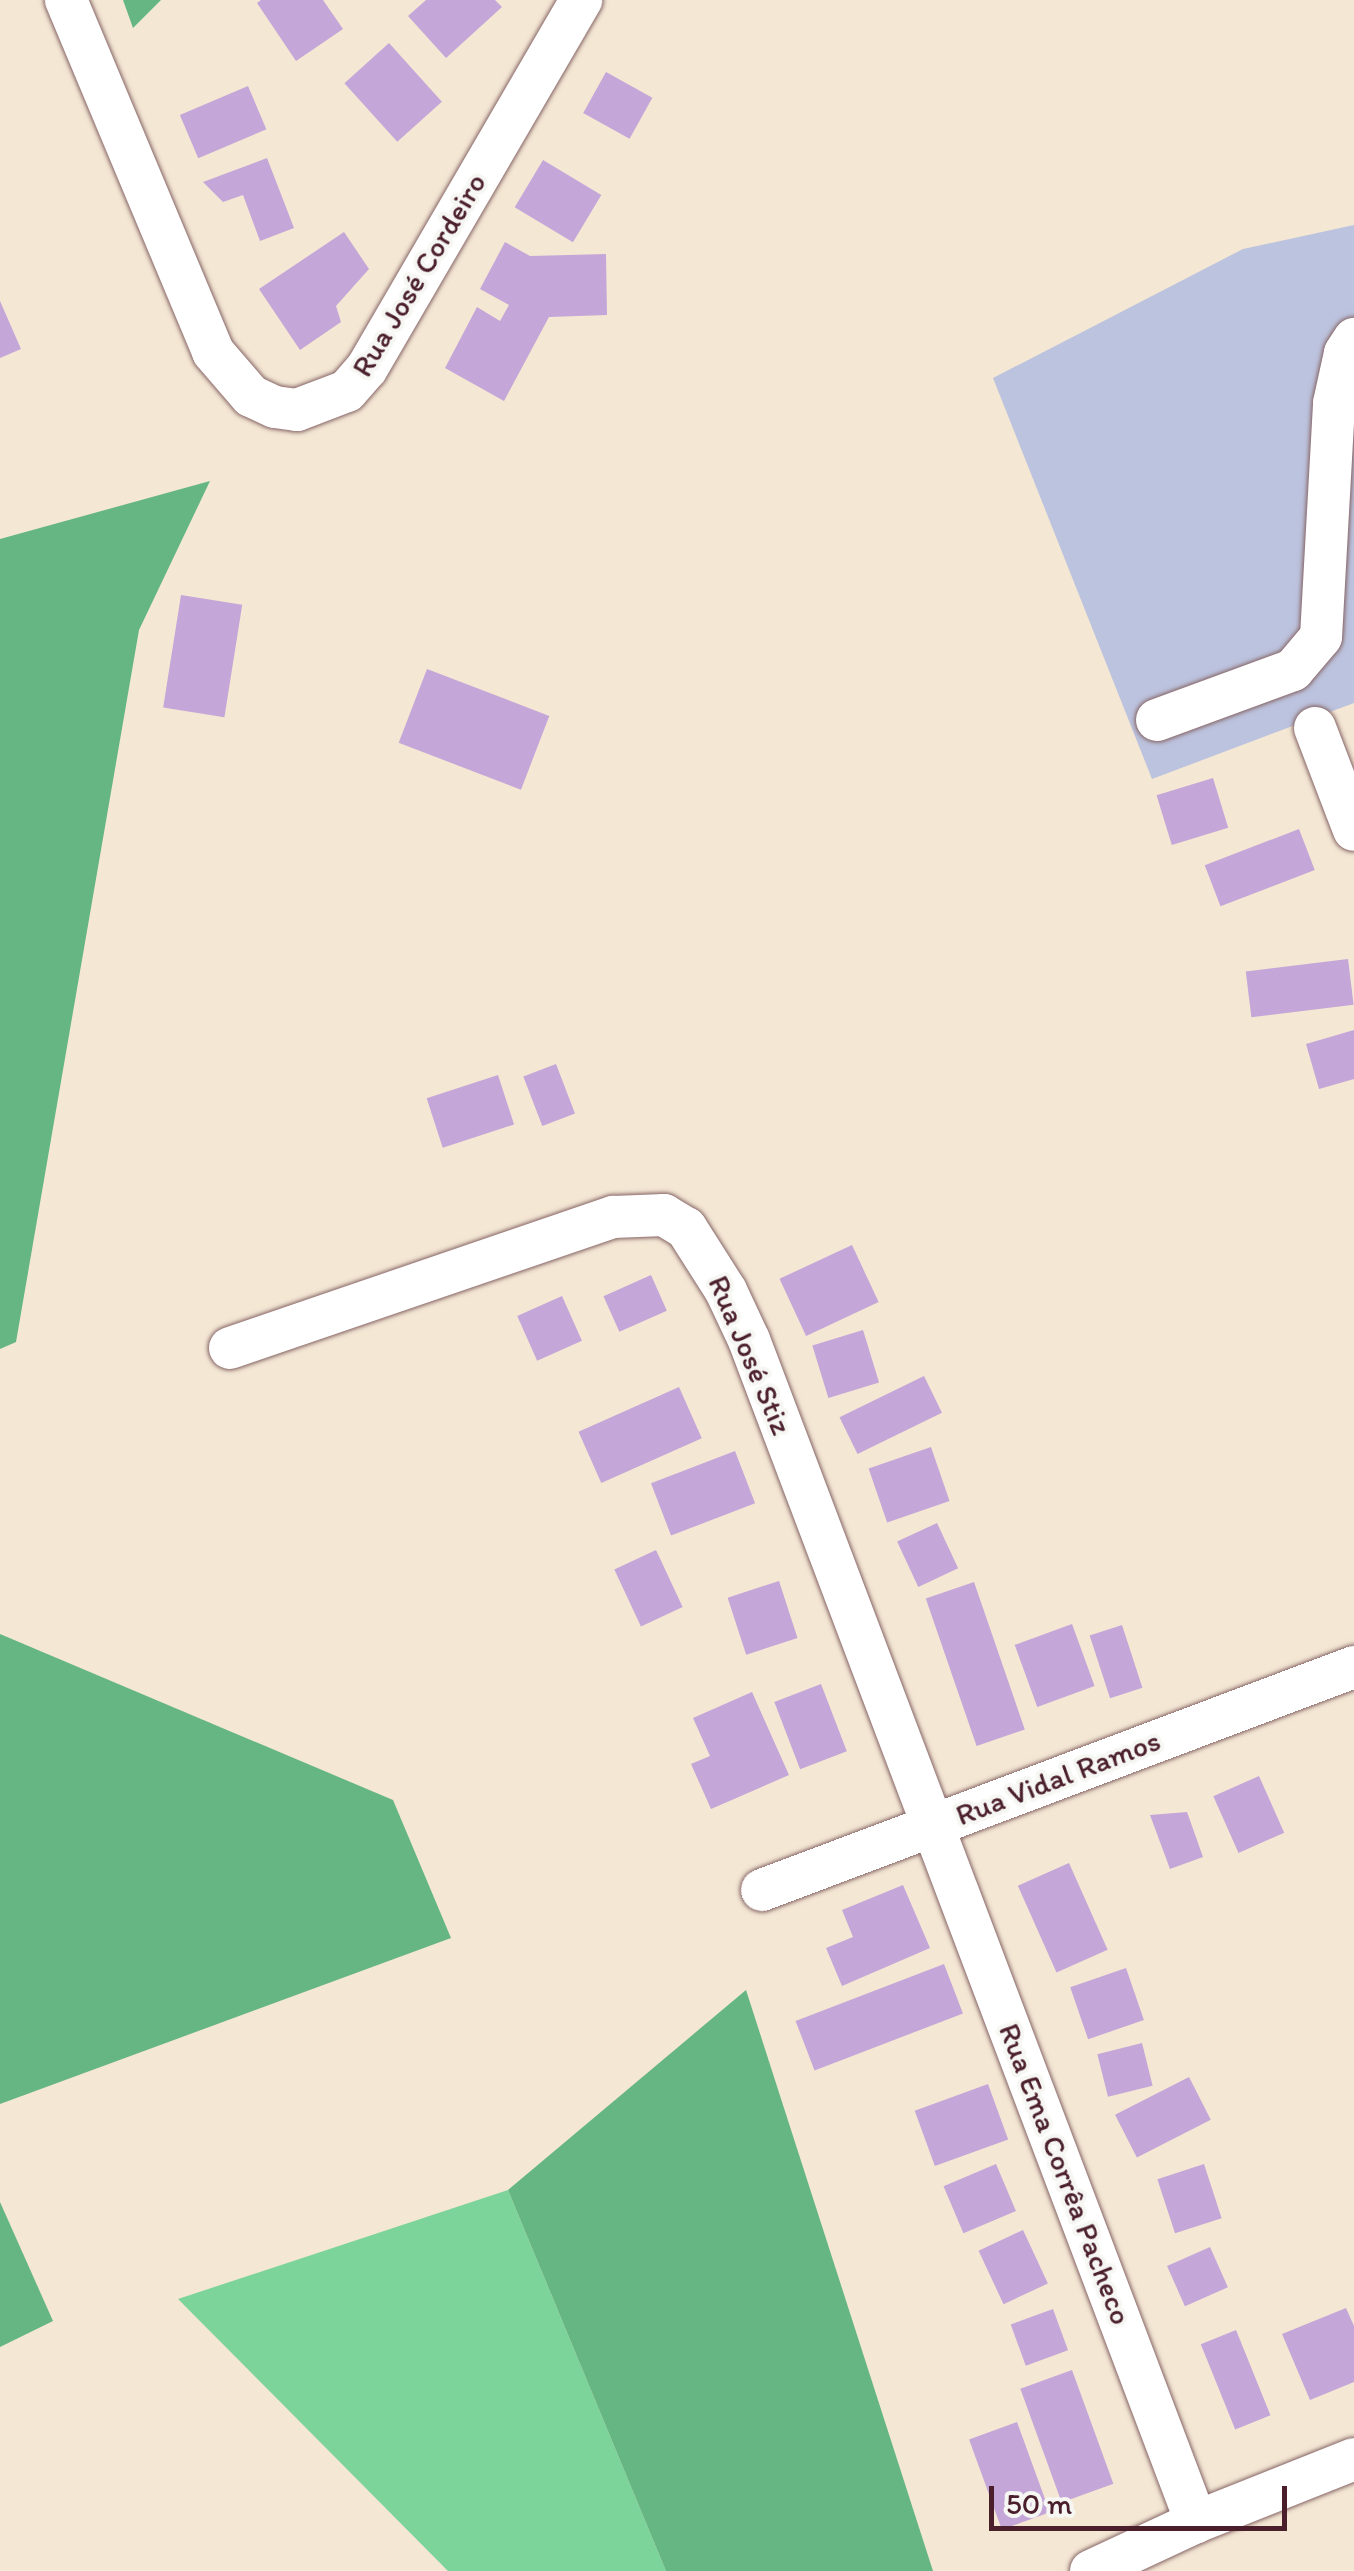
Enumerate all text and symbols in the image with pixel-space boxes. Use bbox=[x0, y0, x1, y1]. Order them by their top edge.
street label: Rua José Cordeiro bbox=[344, 166, 494, 384]
street label: Rua José Stiz bbox=[700, 1270, 800, 1440]
street label: Rua Vidal Ramos bbox=[951, 1723, 1165, 1833]
street label: Rua Ema Corrêa Pacheco bbox=[991, 2019, 1139, 2329]
scale bar bbox=[994, 2466, 1292, 2528]
text: 50 m bbox=[1006, 2485, 1072, 2522]

